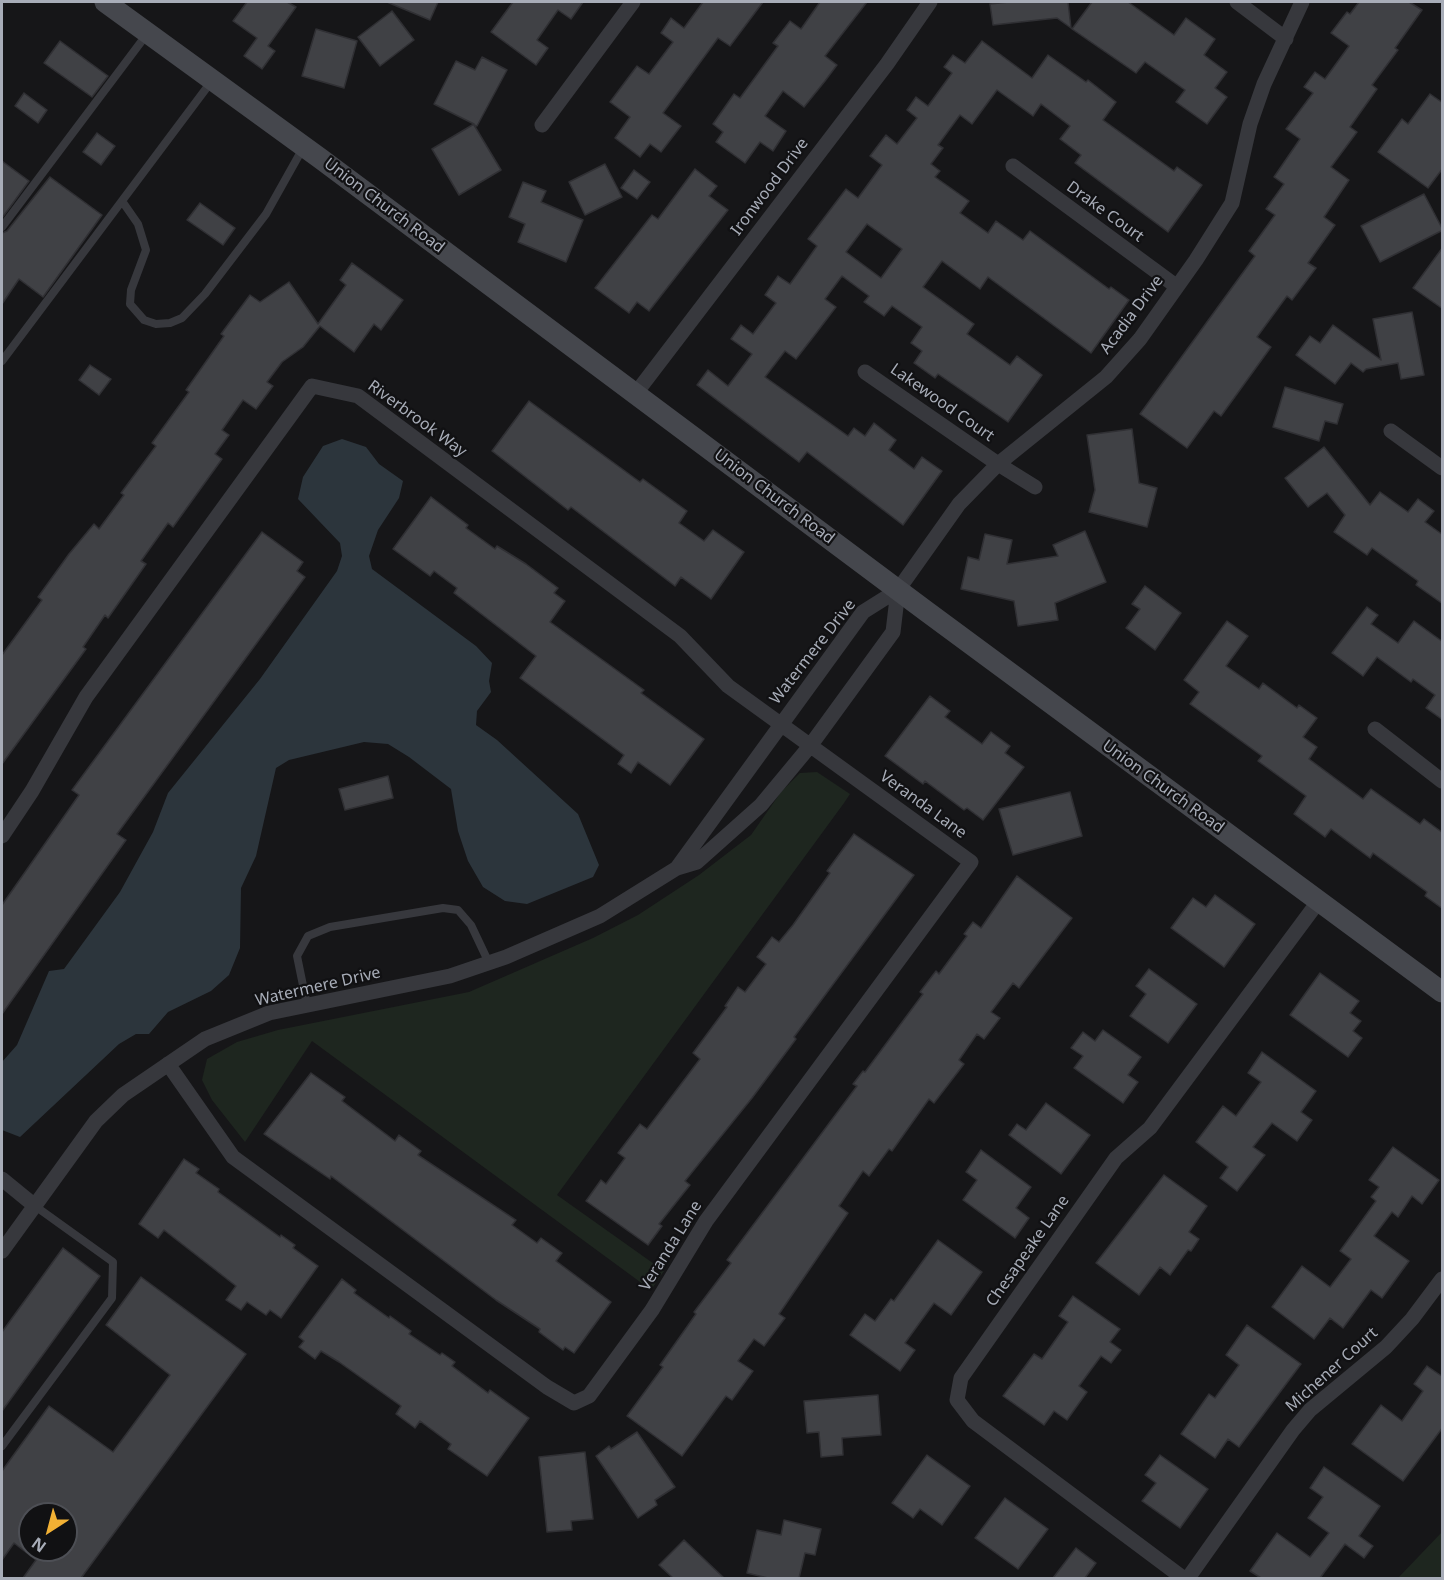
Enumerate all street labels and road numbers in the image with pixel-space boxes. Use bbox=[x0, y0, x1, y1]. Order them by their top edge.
street label: Ironwood Drive bbox=[727, 135, 813, 239]
street label: Union Church Road bbox=[320, 154, 448, 258]
street label: Drake Court bbox=[1063, 178, 1147, 246]
street label: Acadia Drive bbox=[1096, 272, 1168, 358]
street label: Lakewood Court bbox=[886, 360, 998, 446]
street label: Riverbrook Way bbox=[364, 377, 470, 461]
street label: Union Church Road bbox=[710, 445, 838, 549]
street label: Watermere Drive bbox=[766, 596, 860, 708]
street label: Union Church Road bbox=[1098, 736, 1228, 838]
street label: Veranda Lane bbox=[876, 767, 970, 843]
street label: Watermere Drive bbox=[253, 963, 383, 1011]
street label: Chesapeake Lane bbox=[982, 1192, 1074, 1310]
street label: Veranda Lane bbox=[636, 1197, 706, 1295]
street label: Michener Court bbox=[1282, 1324, 1382, 1416]

